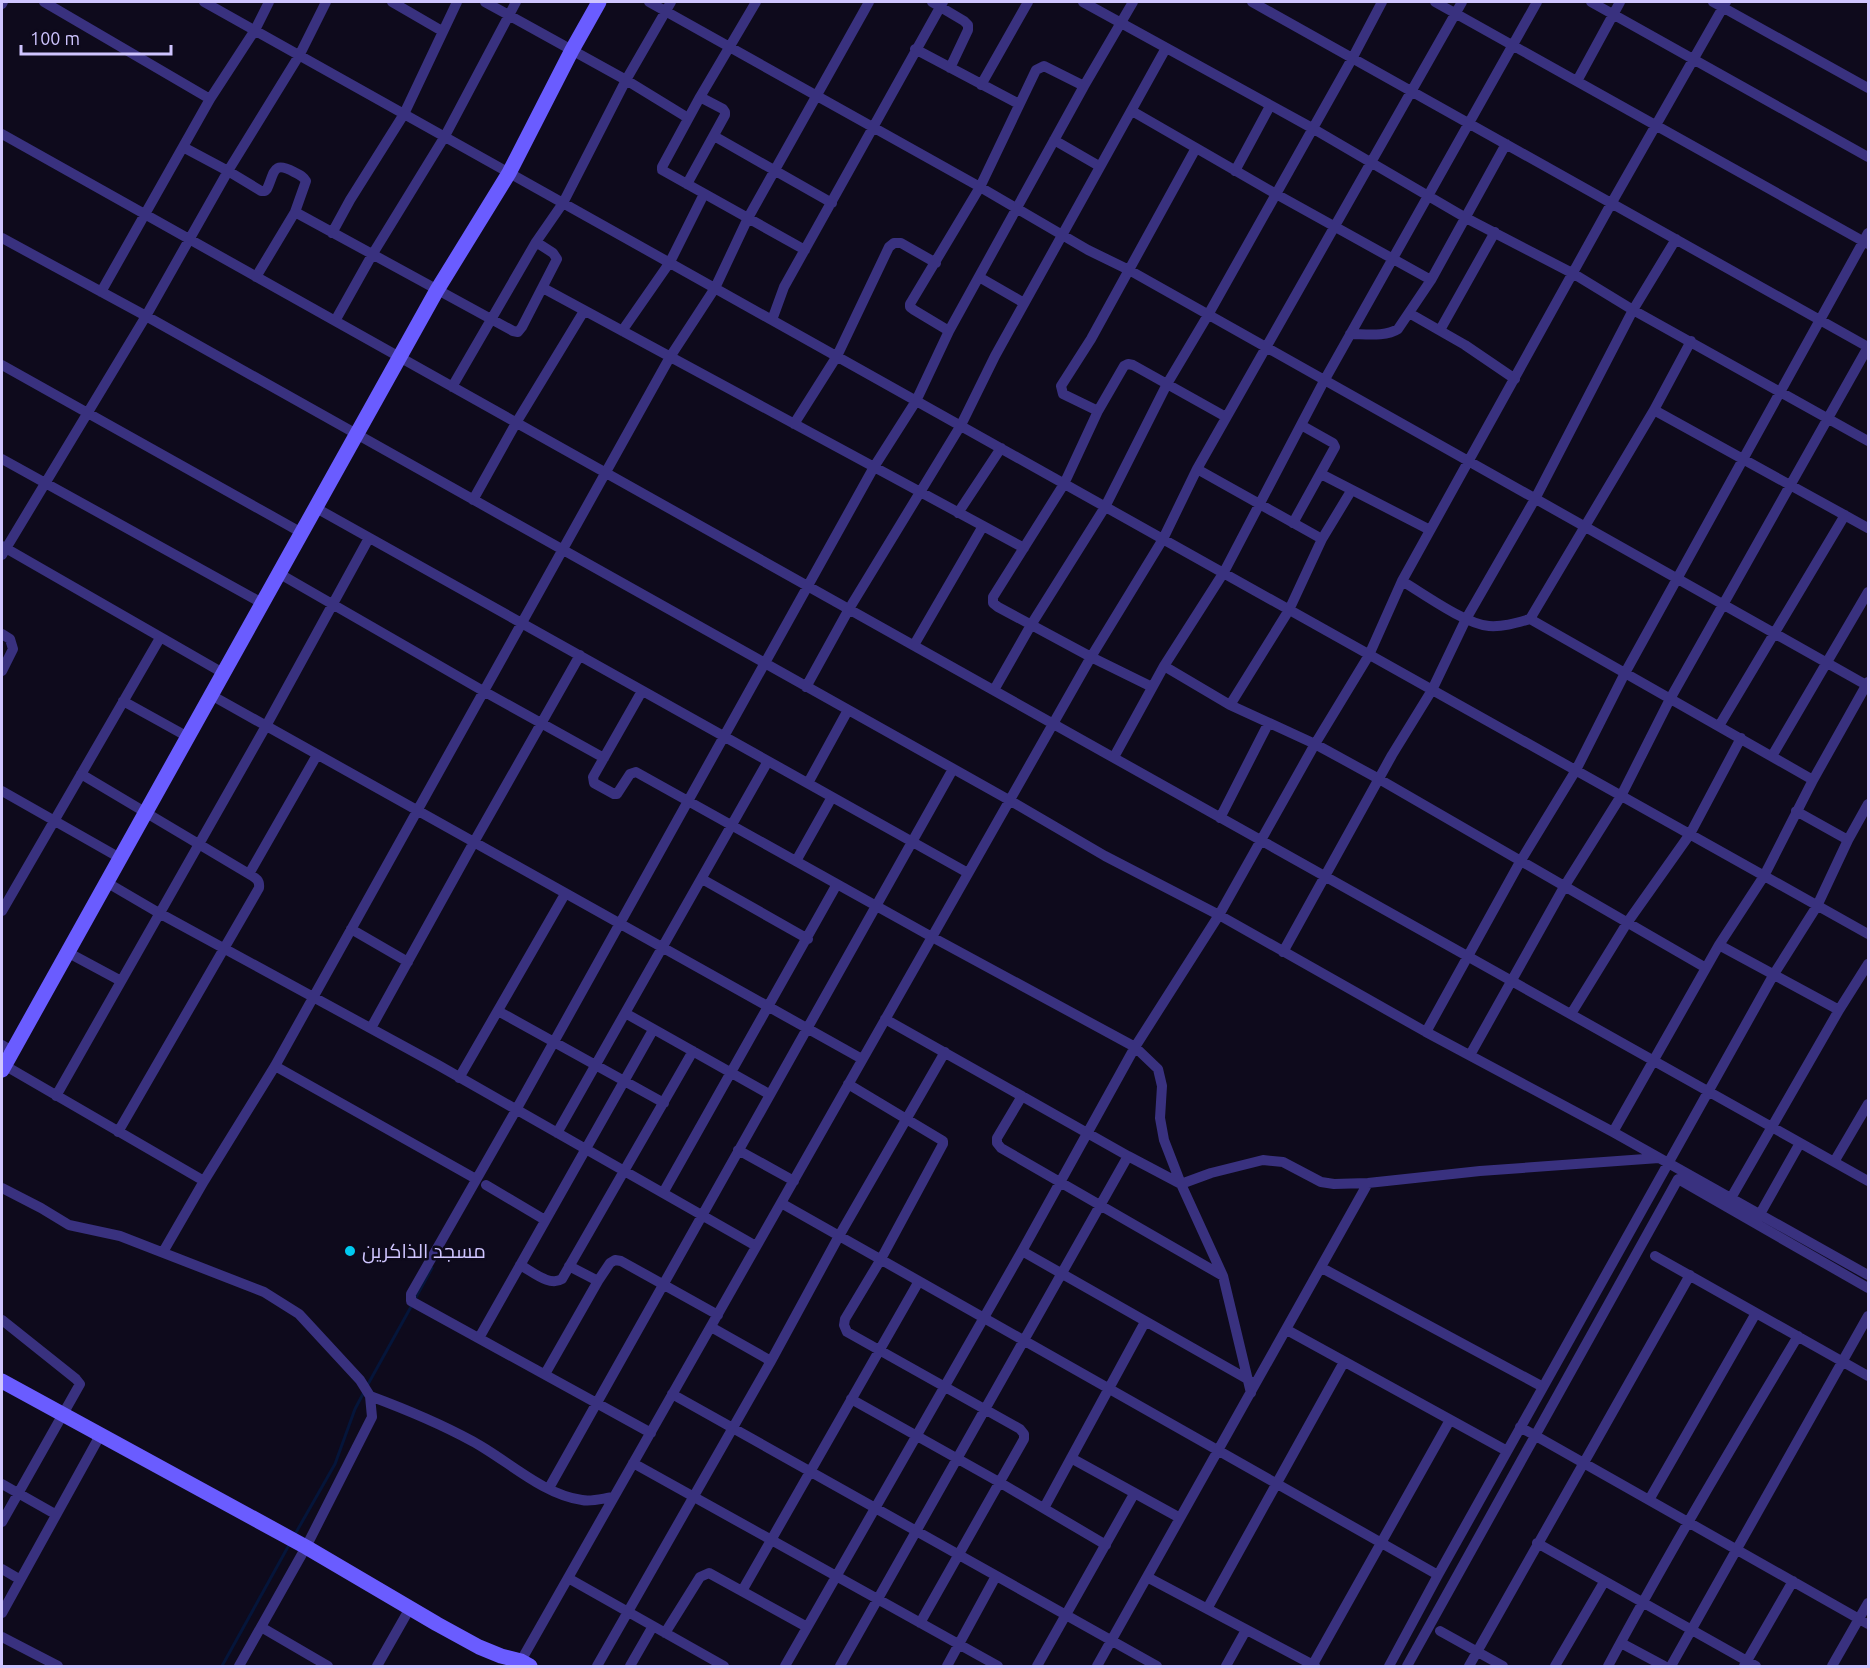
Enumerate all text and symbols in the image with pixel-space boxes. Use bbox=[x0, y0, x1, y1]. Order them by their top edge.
scale bar bbox=[21, 18, 171, 56]
text: 100 m bbox=[30, 28, 80, 48]
place label: مسجد الذاكرين bbox=[362, 1239, 486, 1264]
marker: مسجد الذاكرين bbox=[343, 1244, 357, 1258]

